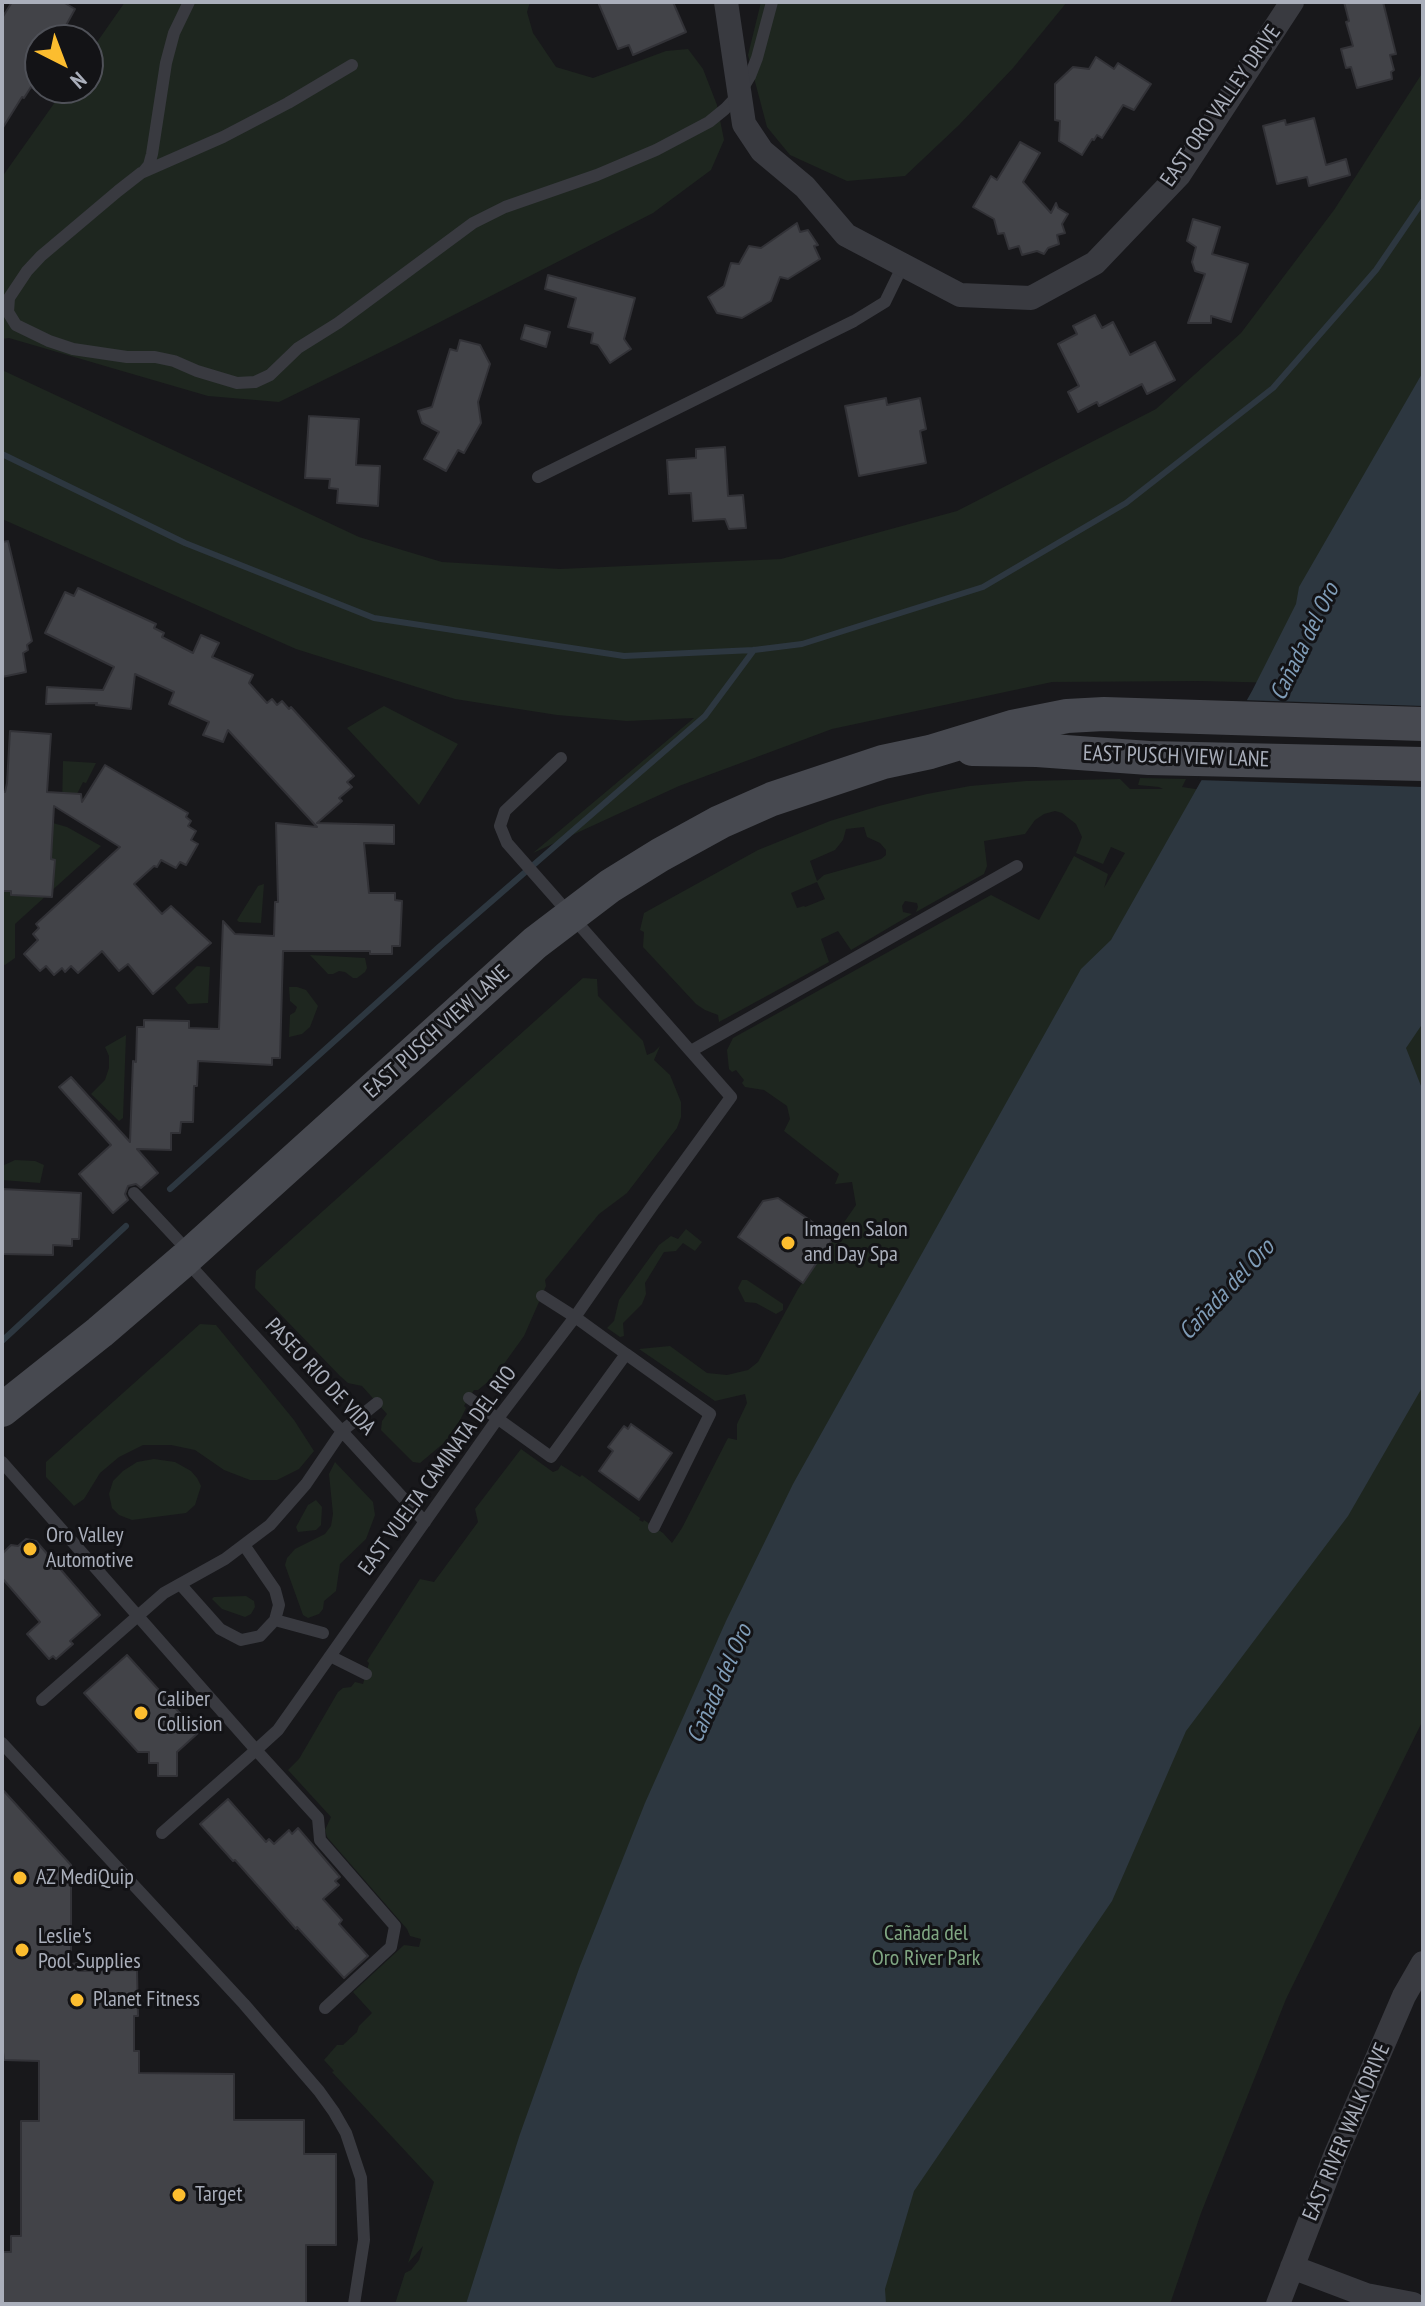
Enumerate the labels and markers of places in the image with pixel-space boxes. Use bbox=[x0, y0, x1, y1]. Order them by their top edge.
place label: Imagen Salon and Day Spa bbox=[804, 1217, 908, 1268]
marker: Imagen Salon and Day Spa bbox=[779, 1234, 797, 1252]
place label: Oro Valley Automotive bbox=[46, 1523, 134, 1574]
marker: Oro Valley Automotive bbox=[21, 1540, 39, 1558]
place label: Caliber Collision bbox=[157, 1687, 222, 1738]
marker: Caliber Collision bbox=[132, 1704, 150, 1722]
place label: AZ MediQuip bbox=[36, 1865, 134, 1891]
marker: AZ MediQuip bbox=[11, 1869, 29, 1887]
place label: Leslie's Pool Supplies bbox=[38, 1924, 141, 1976]
marker: Leslie's Pool Supplies bbox=[13, 1941, 31, 1959]
place label: Planet Fitness bbox=[93, 1987, 200, 2013]
marker: Planet Fitness bbox=[68, 1991, 86, 2009]
place label: Target bbox=[195, 2182, 242, 2208]
marker: Target bbox=[170, 2186, 188, 2204]

